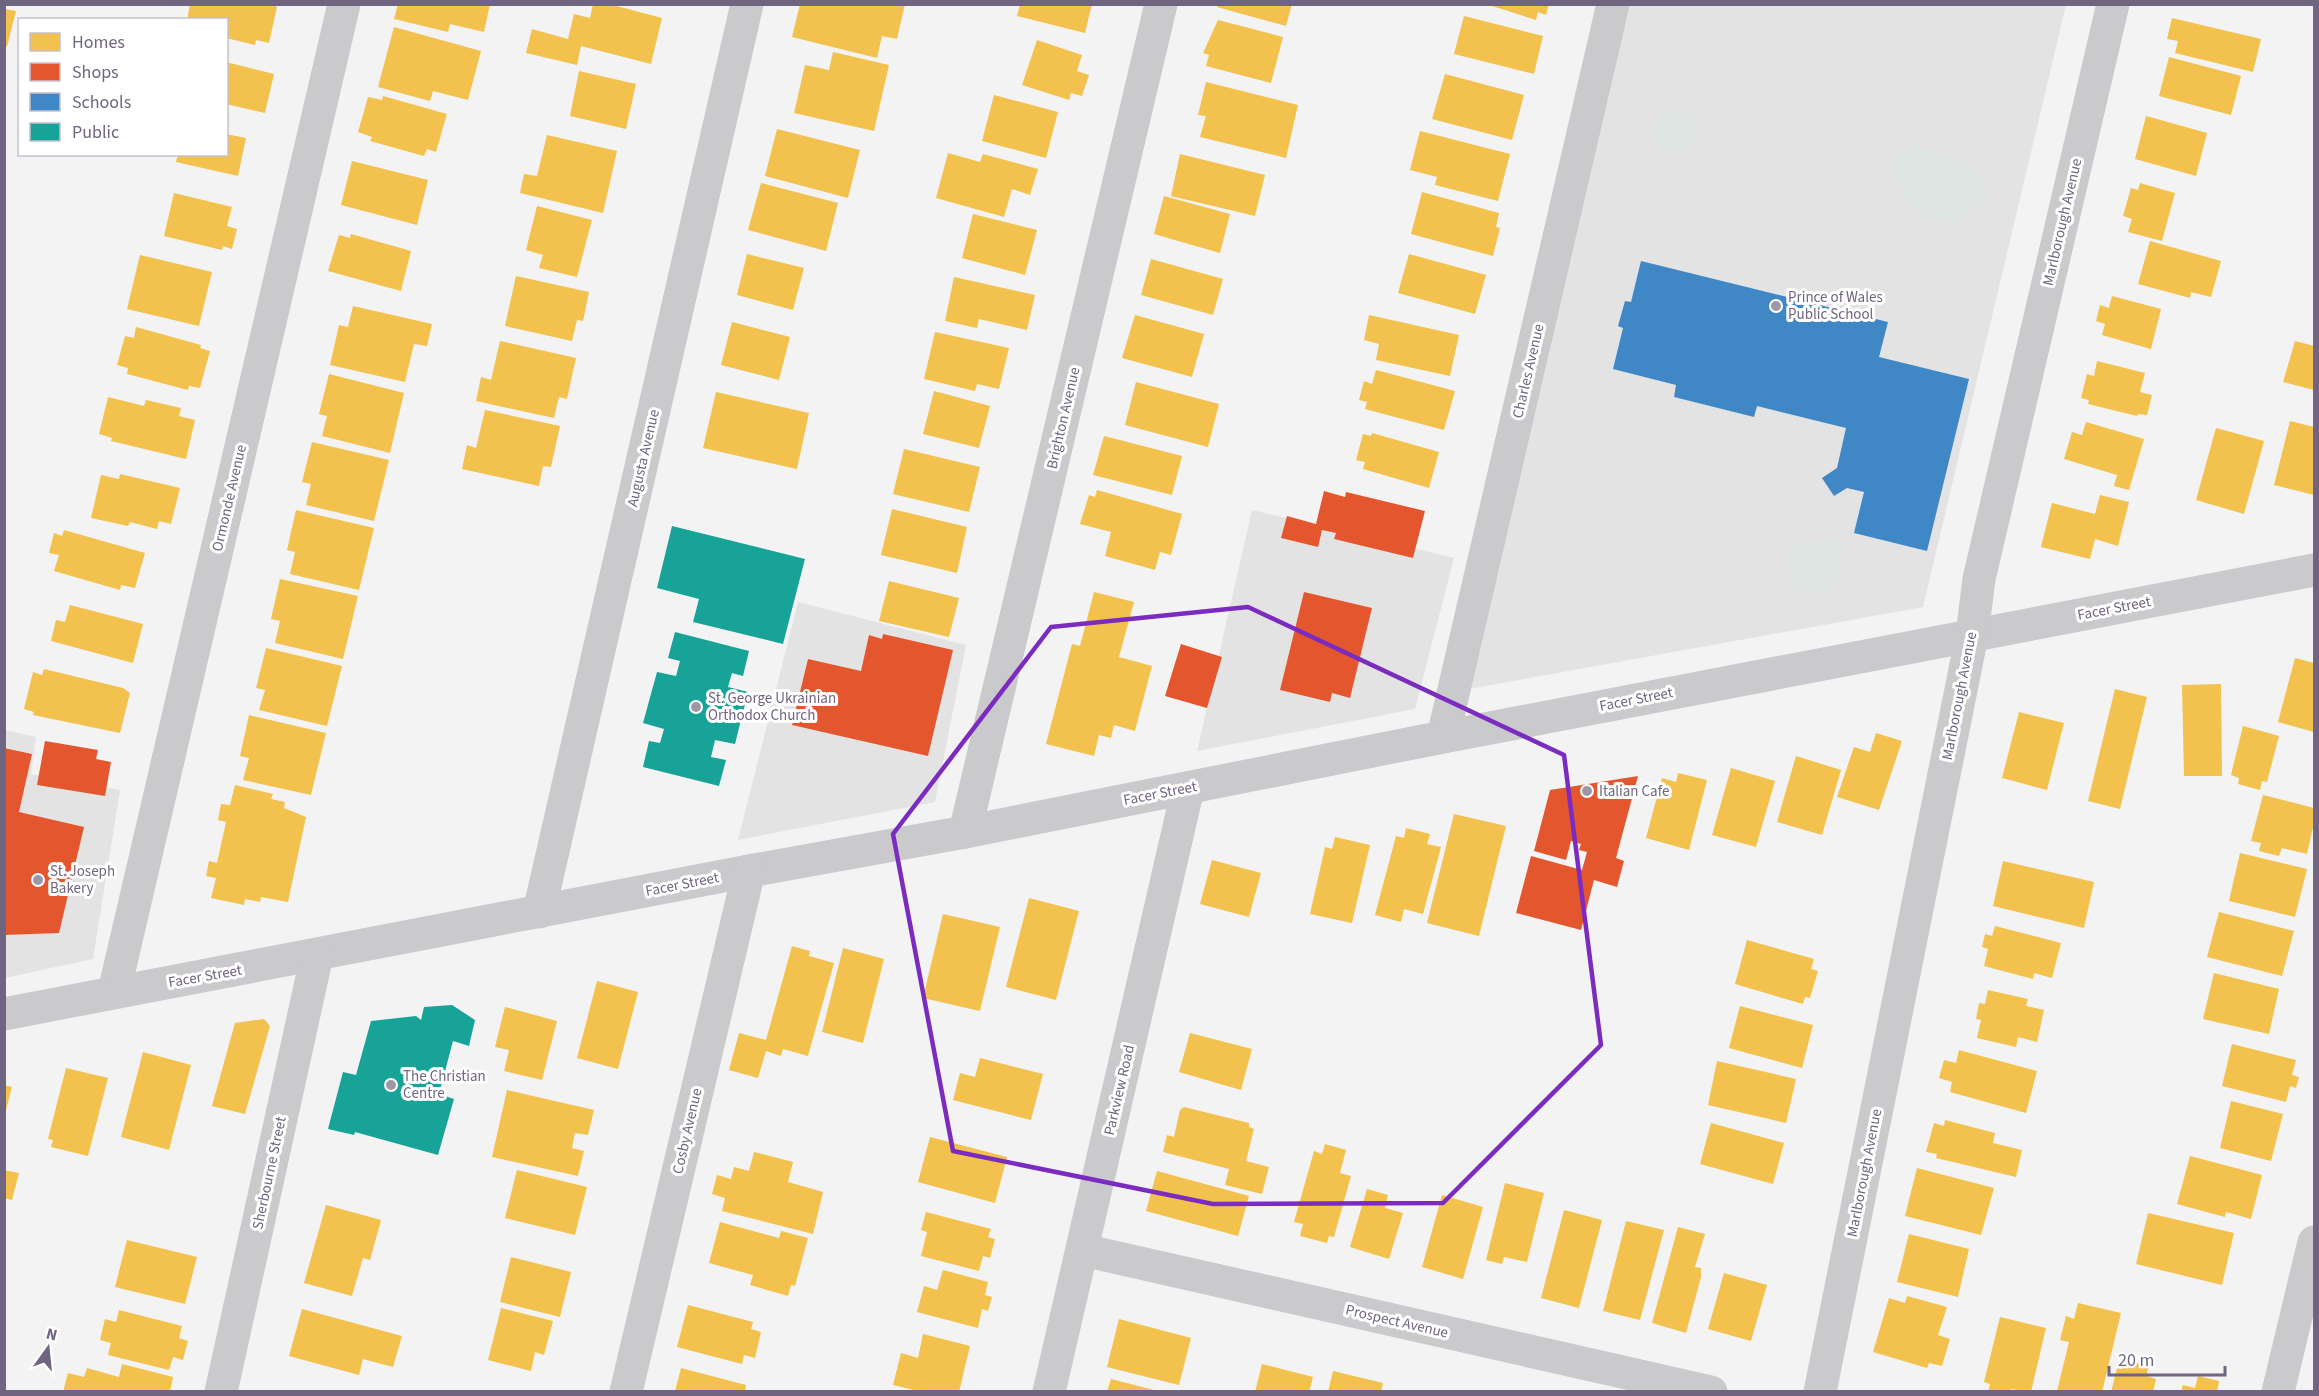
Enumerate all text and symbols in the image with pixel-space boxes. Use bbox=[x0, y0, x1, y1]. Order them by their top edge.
legend bbox=[18, 18, 228, 156]
text: Homes bbox=[72, 30, 125, 55]
text: Shops bbox=[72, 60, 119, 85]
text: Schools bbox=[72, 90, 131, 115]
text: Public bbox=[72, 120, 119, 145]
street label: Marlborough Avenue bbox=[2038, 156, 2087, 288]
place label: Prince of Wales Public School bbox=[1788, 287, 1883, 325]
marker: Prince of Wales Public School bbox=[1769, 299, 1783, 313]
street label: Charles Avenue bbox=[1507, 322, 1550, 420]
street label: Brighton Avenue bbox=[1042, 365, 1085, 471]
street label: Augusta Avenue bbox=[622, 407, 665, 509]
street label: Ormonde Avenue bbox=[207, 443, 252, 554]
street label: Facer Street bbox=[2076, 591, 2153, 626]
street label: Marlborough Avenue bbox=[1937, 630, 1982, 762]
street label: Facer Street bbox=[1598, 682, 1675, 717]
place label: St. George Ukrainian Orthodox Church bbox=[708, 688, 836, 726]
marker: St. George Ukrainian Orthodox Church bbox=[689, 700, 703, 714]
street label: Facer Street bbox=[1122, 776, 1199, 811]
place label: Italian Cafe bbox=[1599, 781, 1669, 802]
marker: Italian Cafe bbox=[1580, 784, 1594, 798]
place label: St. Joseph Bakery bbox=[50, 861, 115, 899]
street label: Facer Street bbox=[644, 867, 721, 902]
marker: St. Joseph Bakery bbox=[31, 873, 45, 887]
street label: Facer Street bbox=[167, 960, 243, 993]
street label: Parkview Road bbox=[1099, 1043, 1140, 1137]
place label: The Christian Centre bbox=[403, 1066, 486, 1104]
marker: The Christian Centre bbox=[384, 1078, 398, 1092]
street label: Cosby Avenue bbox=[667, 1086, 708, 1176]
street label: Marlborough Avenue bbox=[1842, 1107, 1887, 1239]
street label: Sherbourne Street bbox=[247, 1115, 292, 1231]
street label: Prospect Avenue bbox=[1344, 1299, 1450, 1343]
north arrow bbox=[18, 1318, 78, 1378]
text: N bbox=[44, 1322, 60, 1346]
scale bar bbox=[2109, 1339, 2224, 1377]
text: 20 m bbox=[2118, 1348, 2154, 1373]

